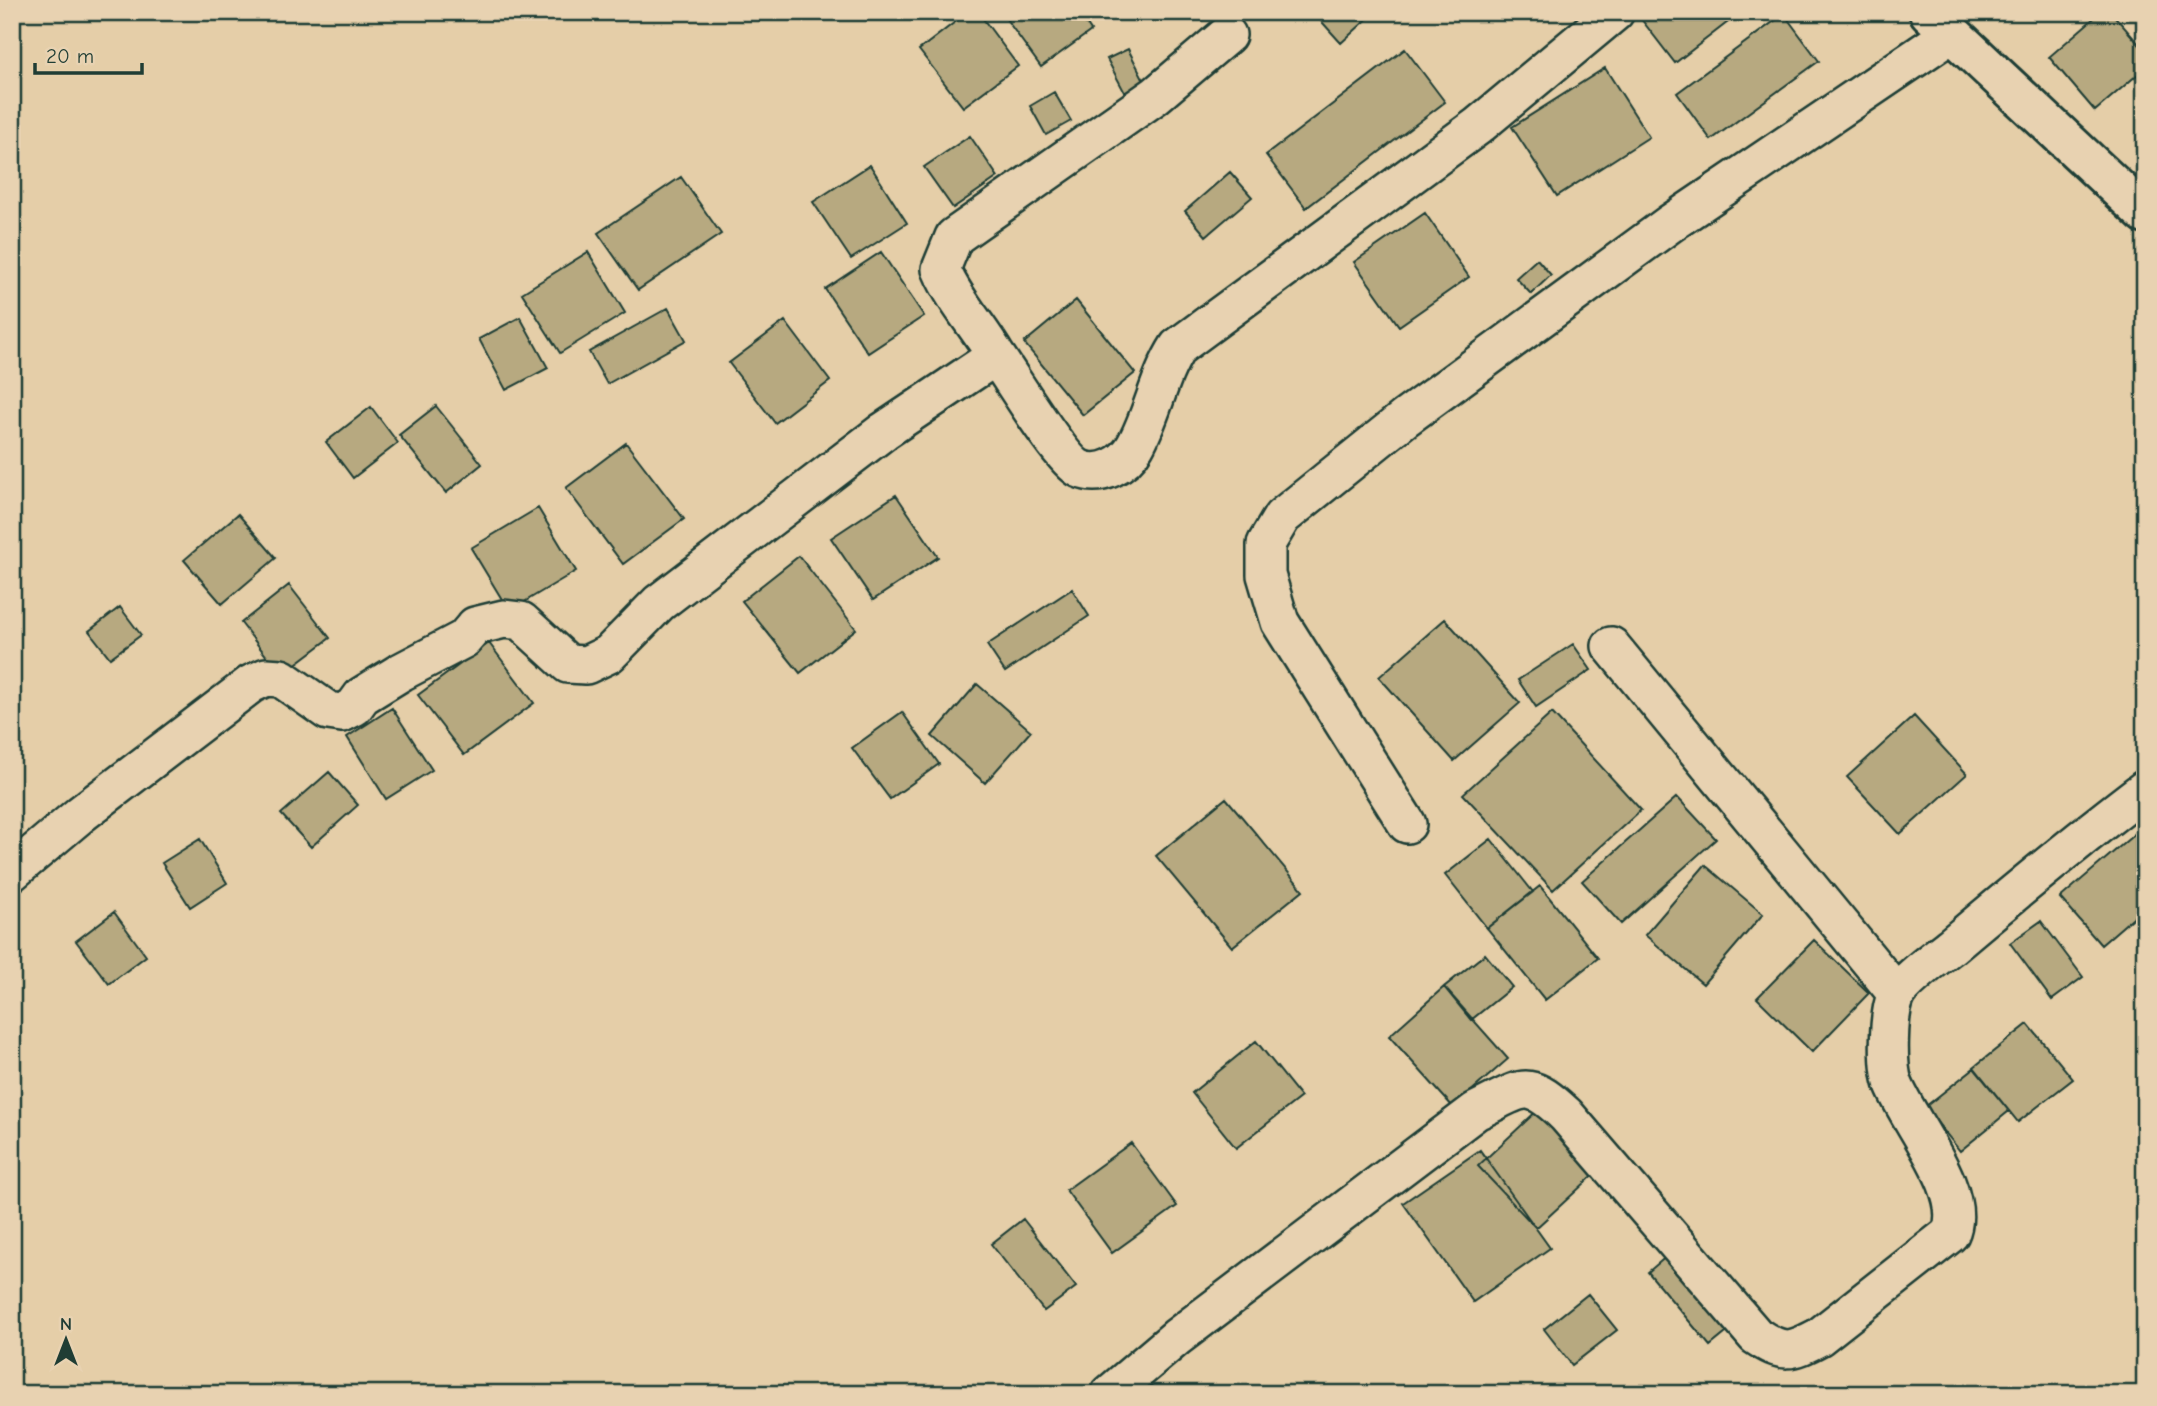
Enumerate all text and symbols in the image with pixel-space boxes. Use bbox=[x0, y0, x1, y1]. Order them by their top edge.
scale bar bbox=[35, 32, 142, 76]
text: 20 m bbox=[46, 44, 94, 68]
north arrow bbox=[32, 1304, 102, 1374]
text: N bbox=[60, 1313, 72, 1335]

